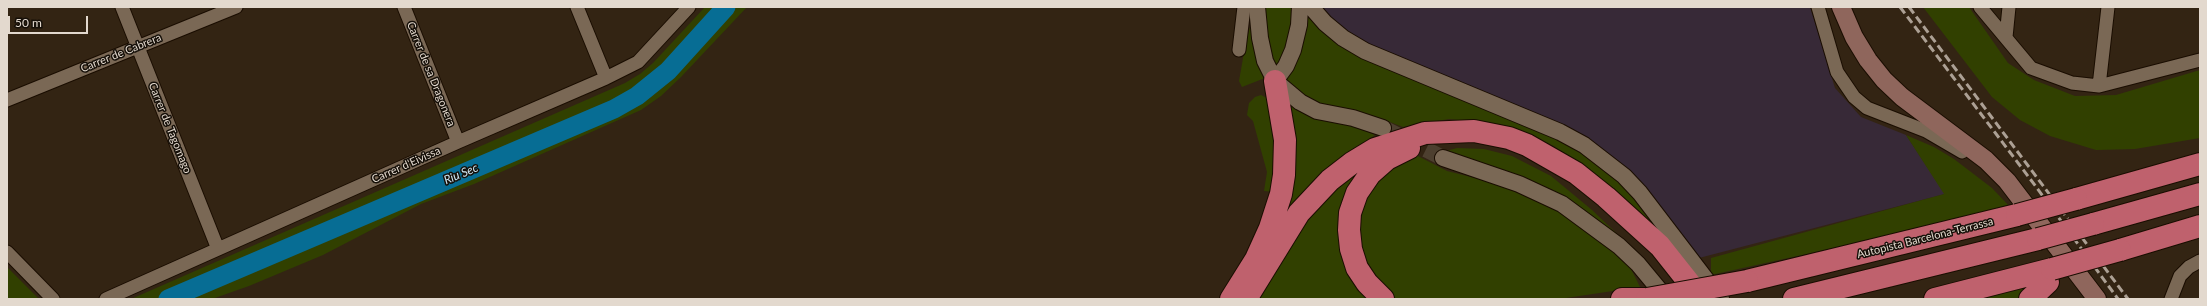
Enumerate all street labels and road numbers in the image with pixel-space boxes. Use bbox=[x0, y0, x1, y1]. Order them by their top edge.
street label: Carrer de sa Dragonera bbox=[404, 20, 458, 128]
street label: Carrer de Cabrera bbox=[79, 31, 163, 75]
street label: Carrer de Tagomago bbox=[146, 81, 194, 175]
street label: Carrer d'Eivissa bbox=[370, 144, 442, 186]
street label: Autopista Barcelona-Terrassa bbox=[1856, 215, 1994, 261]

